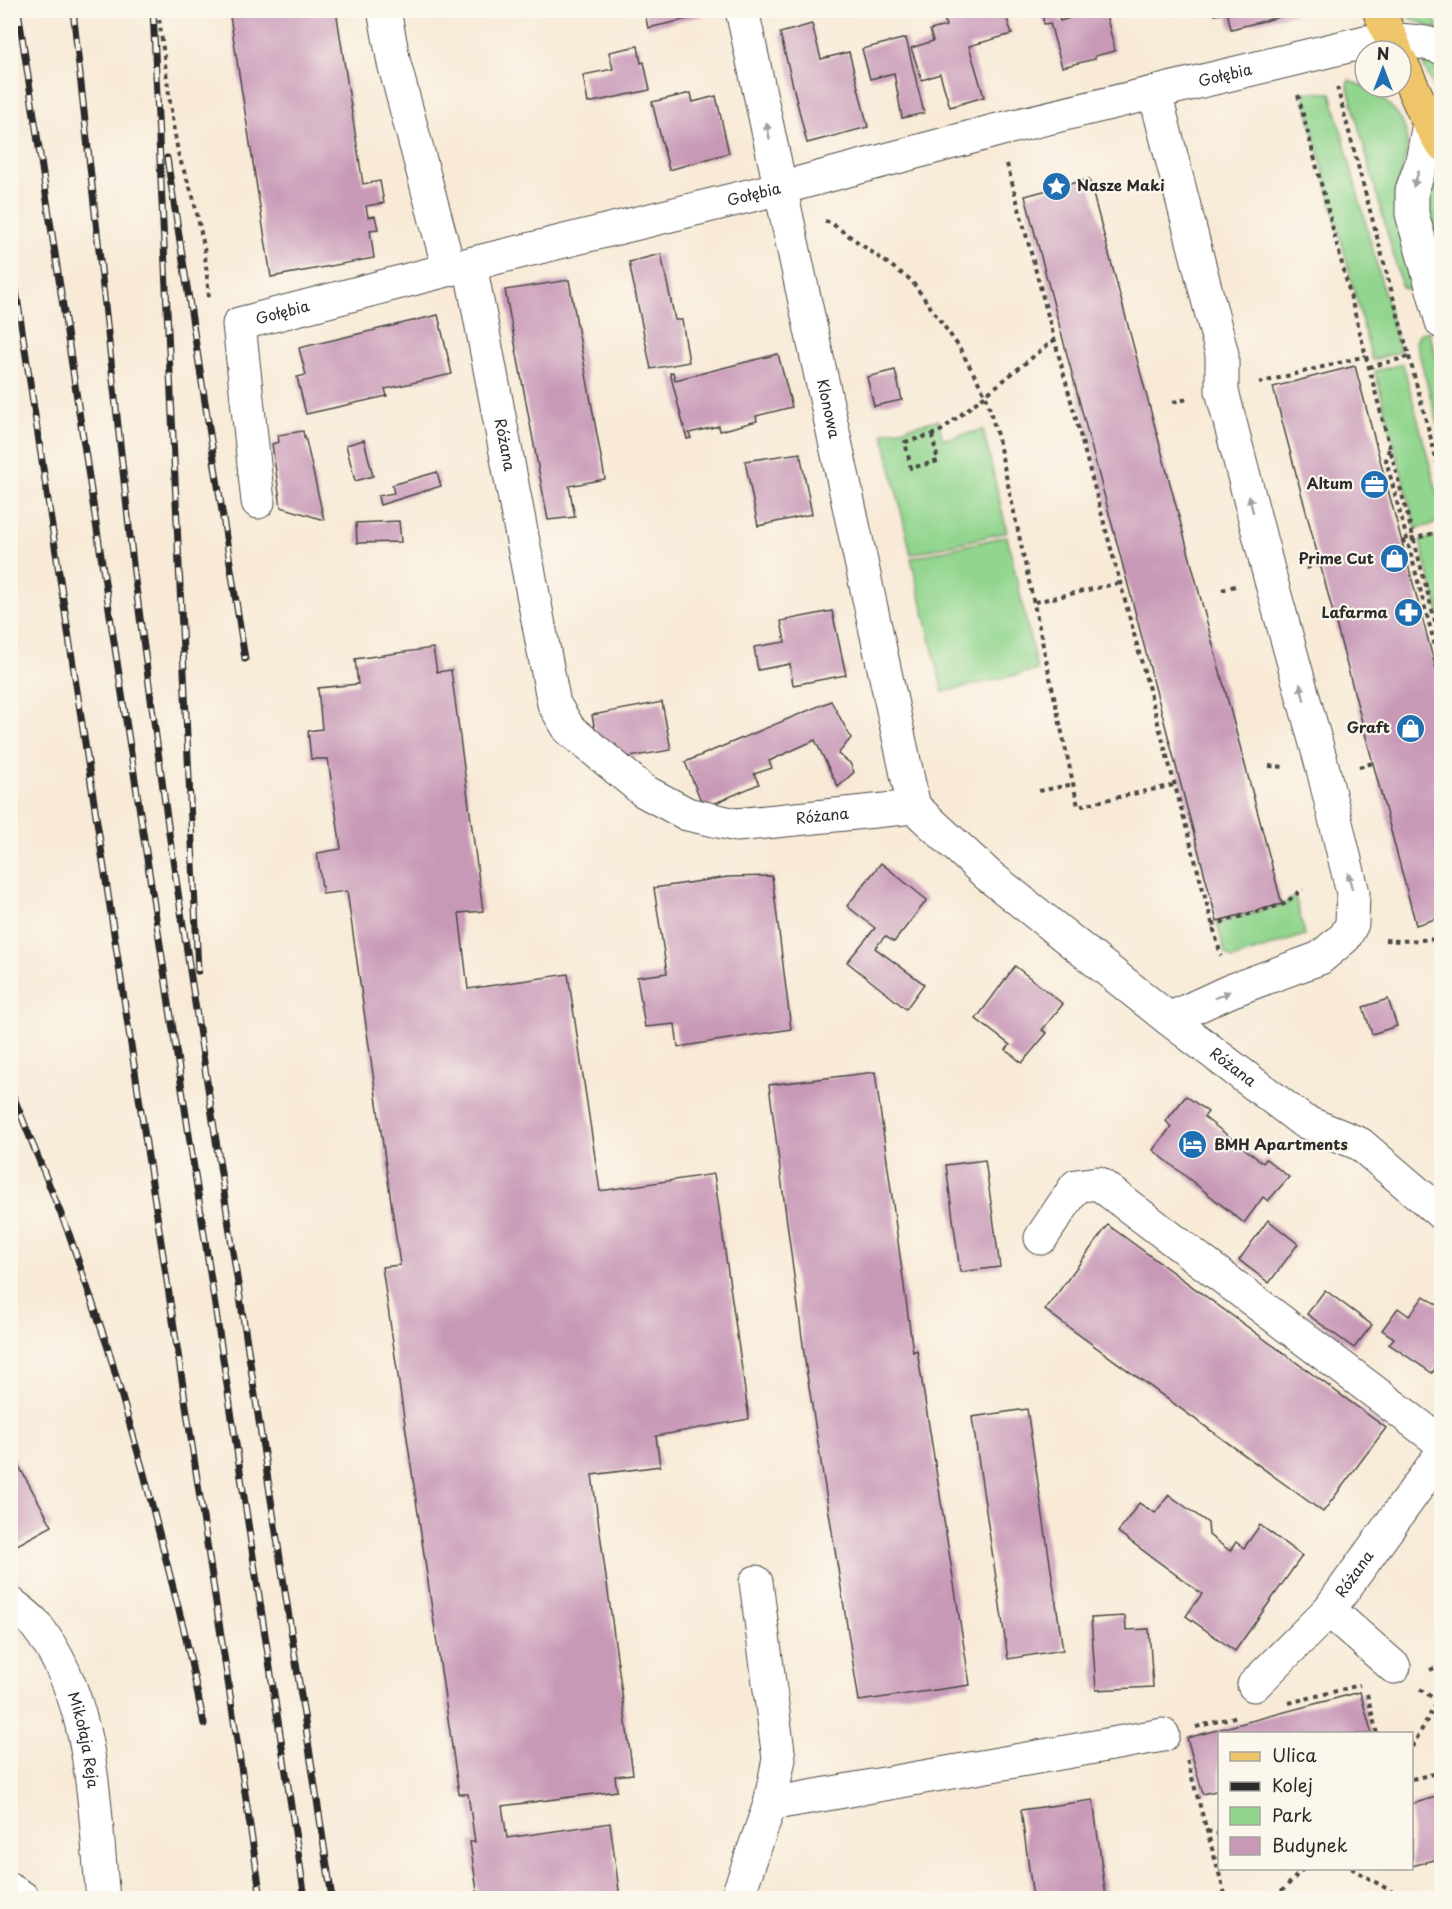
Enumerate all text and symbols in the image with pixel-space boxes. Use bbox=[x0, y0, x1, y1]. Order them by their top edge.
north arrow bbox=[1353, 39, 1413, 99]
text: N bbox=[1377, 41, 1389, 65]
street label: Gołębia bbox=[1195, 56, 1255, 92]
one-way arrow bbox=[763, 121, 773, 140]
place icon: Nasze Maki bbox=[1040, 170, 1072, 202]
one-way arrow bbox=[1411, 171, 1420, 189]
place label: Nasze Maki bbox=[1077, 173, 1164, 196]
street label: Gołębia bbox=[724, 175, 784, 211]
street label: Gołębia bbox=[253, 293, 312, 329]
street label: Klonowa bbox=[812, 377, 847, 441]
street label: Różana bbox=[490, 416, 522, 473]
office icon: Altum bbox=[1358, 468, 1390, 500]
place label: Altum bbox=[1307, 471, 1353, 494]
one-way arrow bbox=[1246, 495, 1256, 513]
shop icon: Prime Cut bbox=[1379, 543, 1411, 575]
place label: Prime Cut bbox=[1298, 546, 1374, 569]
pharmacy icon: Lafarma bbox=[1393, 597, 1425, 629]
place label: Lafarma bbox=[1322, 600, 1389, 623]
one-way arrow bbox=[1296, 683, 1306, 702]
shop icon: Graft bbox=[1395, 712, 1427, 744]
place label: Graft bbox=[1347, 715, 1390, 738]
street label: Różana bbox=[794, 801, 850, 829]
one-way arrow bbox=[1345, 872, 1355, 890]
one-way arrow bbox=[1214, 990, 1232, 1000]
street label: Różana bbox=[1205, 1041, 1262, 1092]
hotel icon: BMH Apartments bbox=[1177, 1129, 1209, 1161]
place label: BMH Apartments bbox=[1214, 1132, 1348, 1155]
street label: Różana bbox=[1329, 1545, 1379, 1602]
street label: Mikołaja Reja bbox=[63, 1688, 106, 1790]
legend bbox=[1218, 1732, 1413, 1870]
text: Ulica bbox=[1272, 1741, 1317, 1768]
text: Kolej bbox=[1272, 1771, 1313, 1798]
text: Park bbox=[1272, 1801, 1312, 1828]
text: Budynek bbox=[1272, 1831, 1348, 1858]

